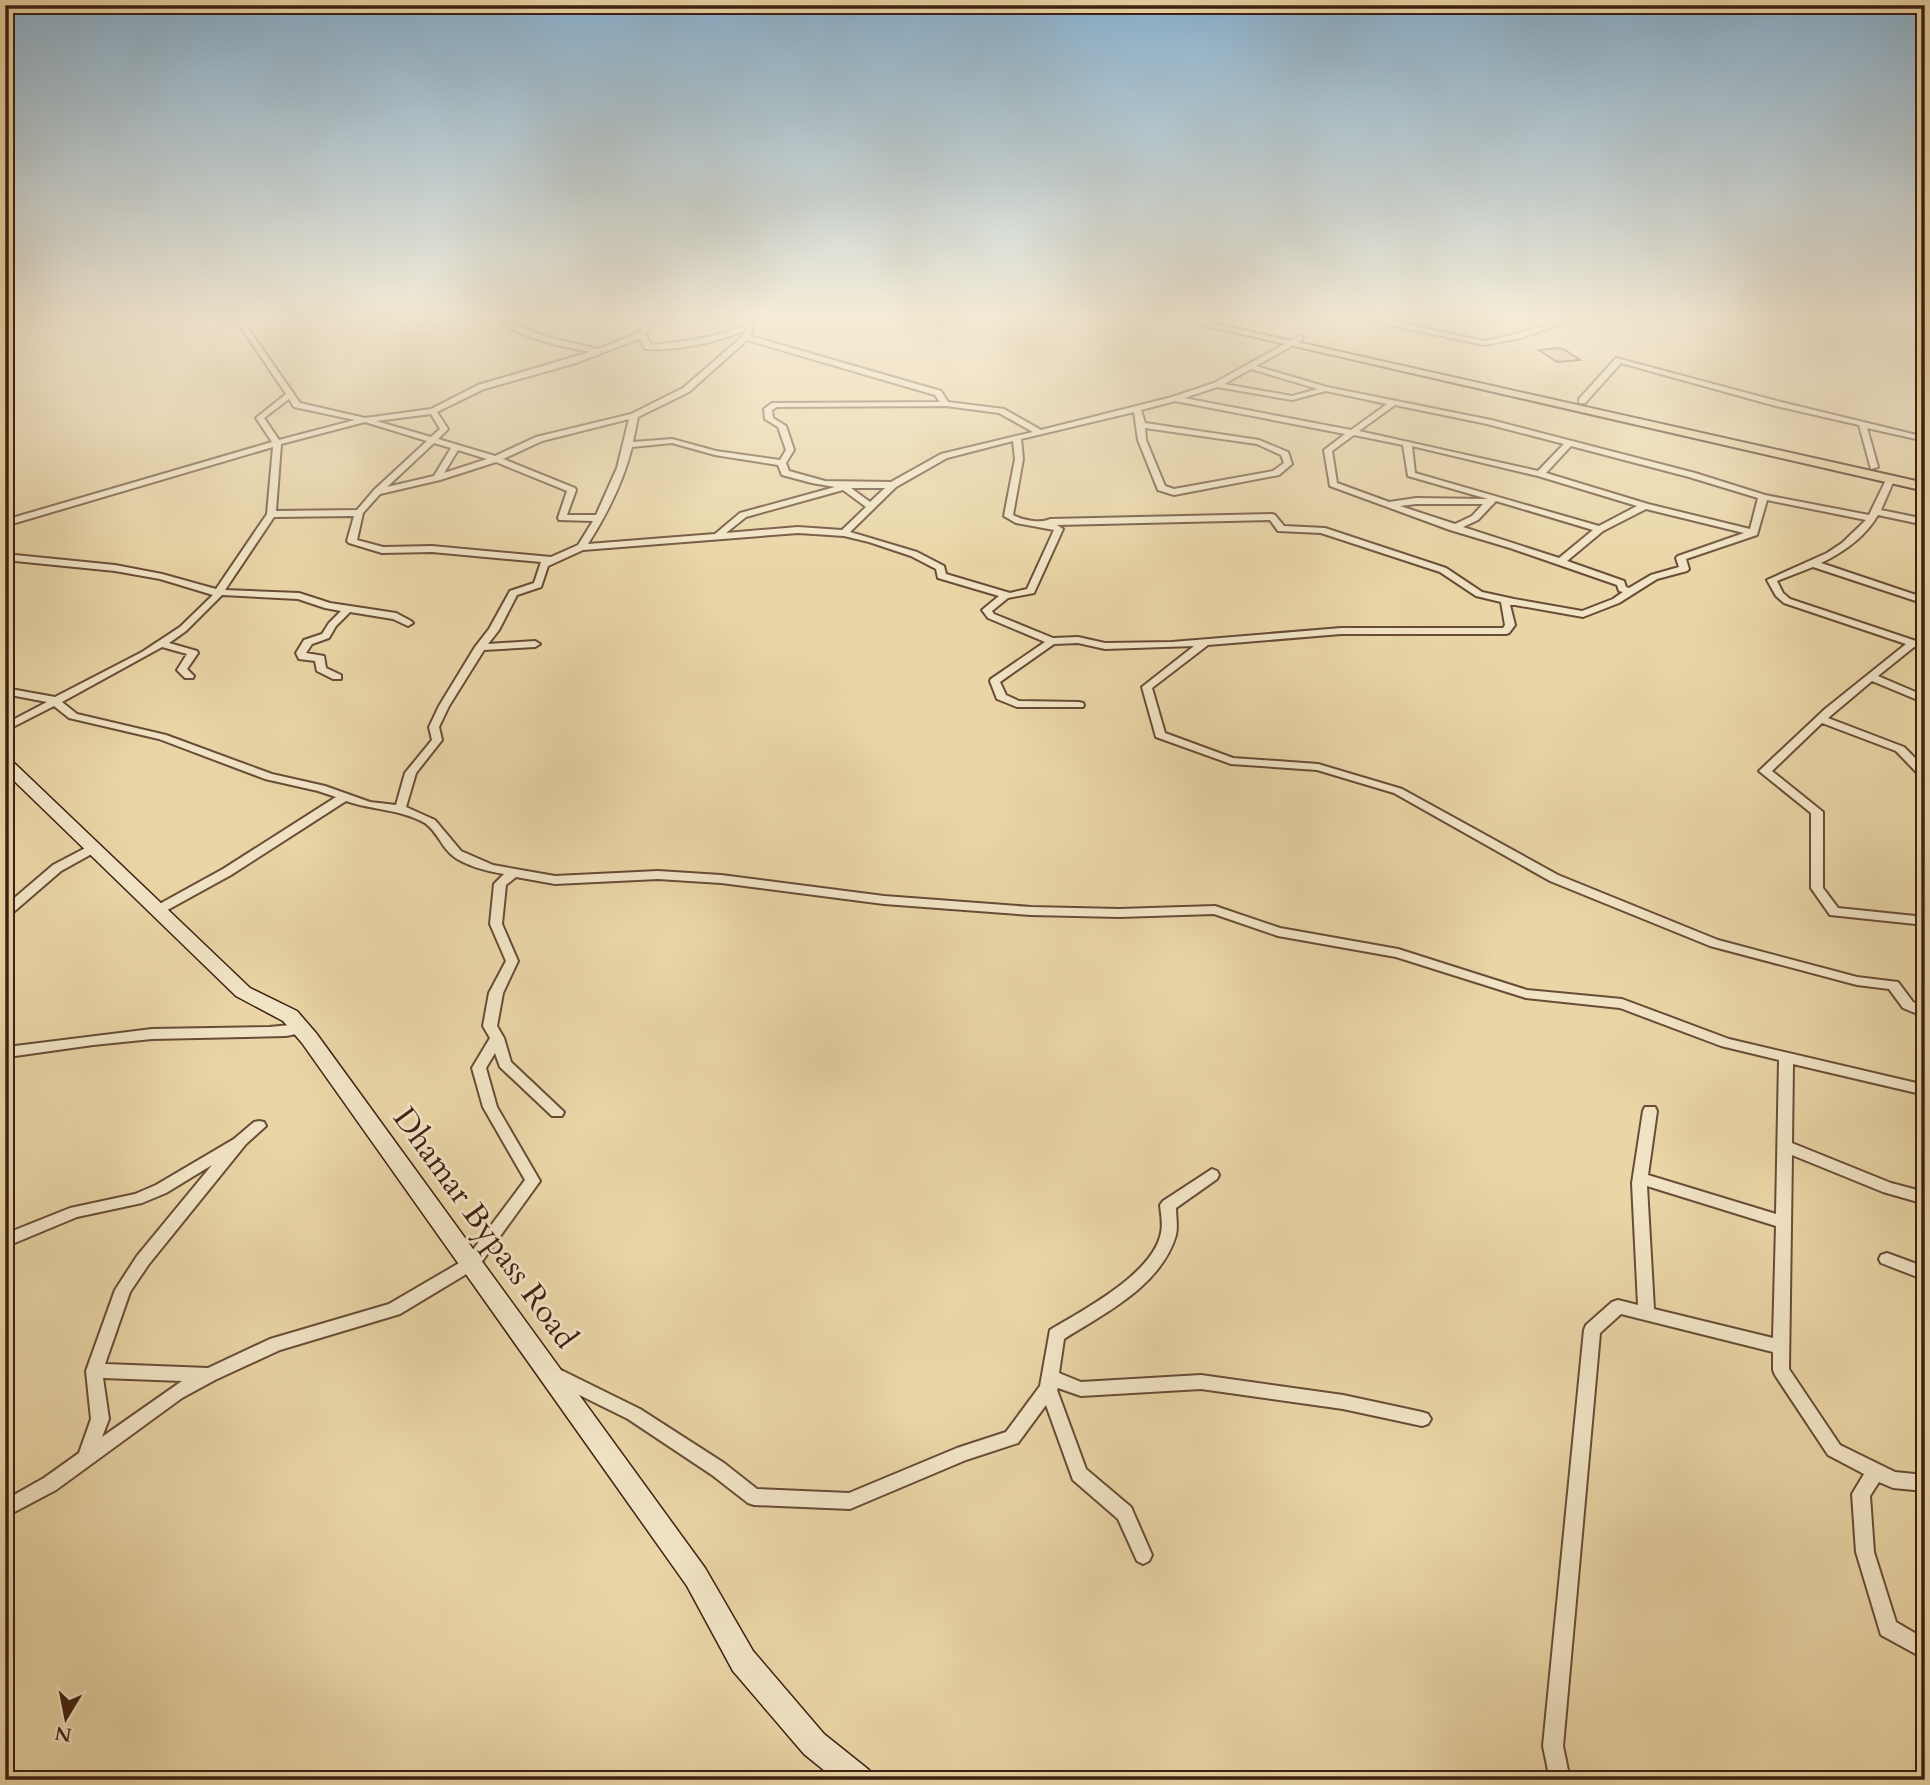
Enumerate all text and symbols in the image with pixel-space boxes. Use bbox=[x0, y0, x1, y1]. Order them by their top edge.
street label: Dhamar Bypass Road bbox=[382, 1098, 588, 1358]
north arrow bbox=[32, 1684, 102, 1754]
text: N bbox=[52, 1719, 74, 1748]

